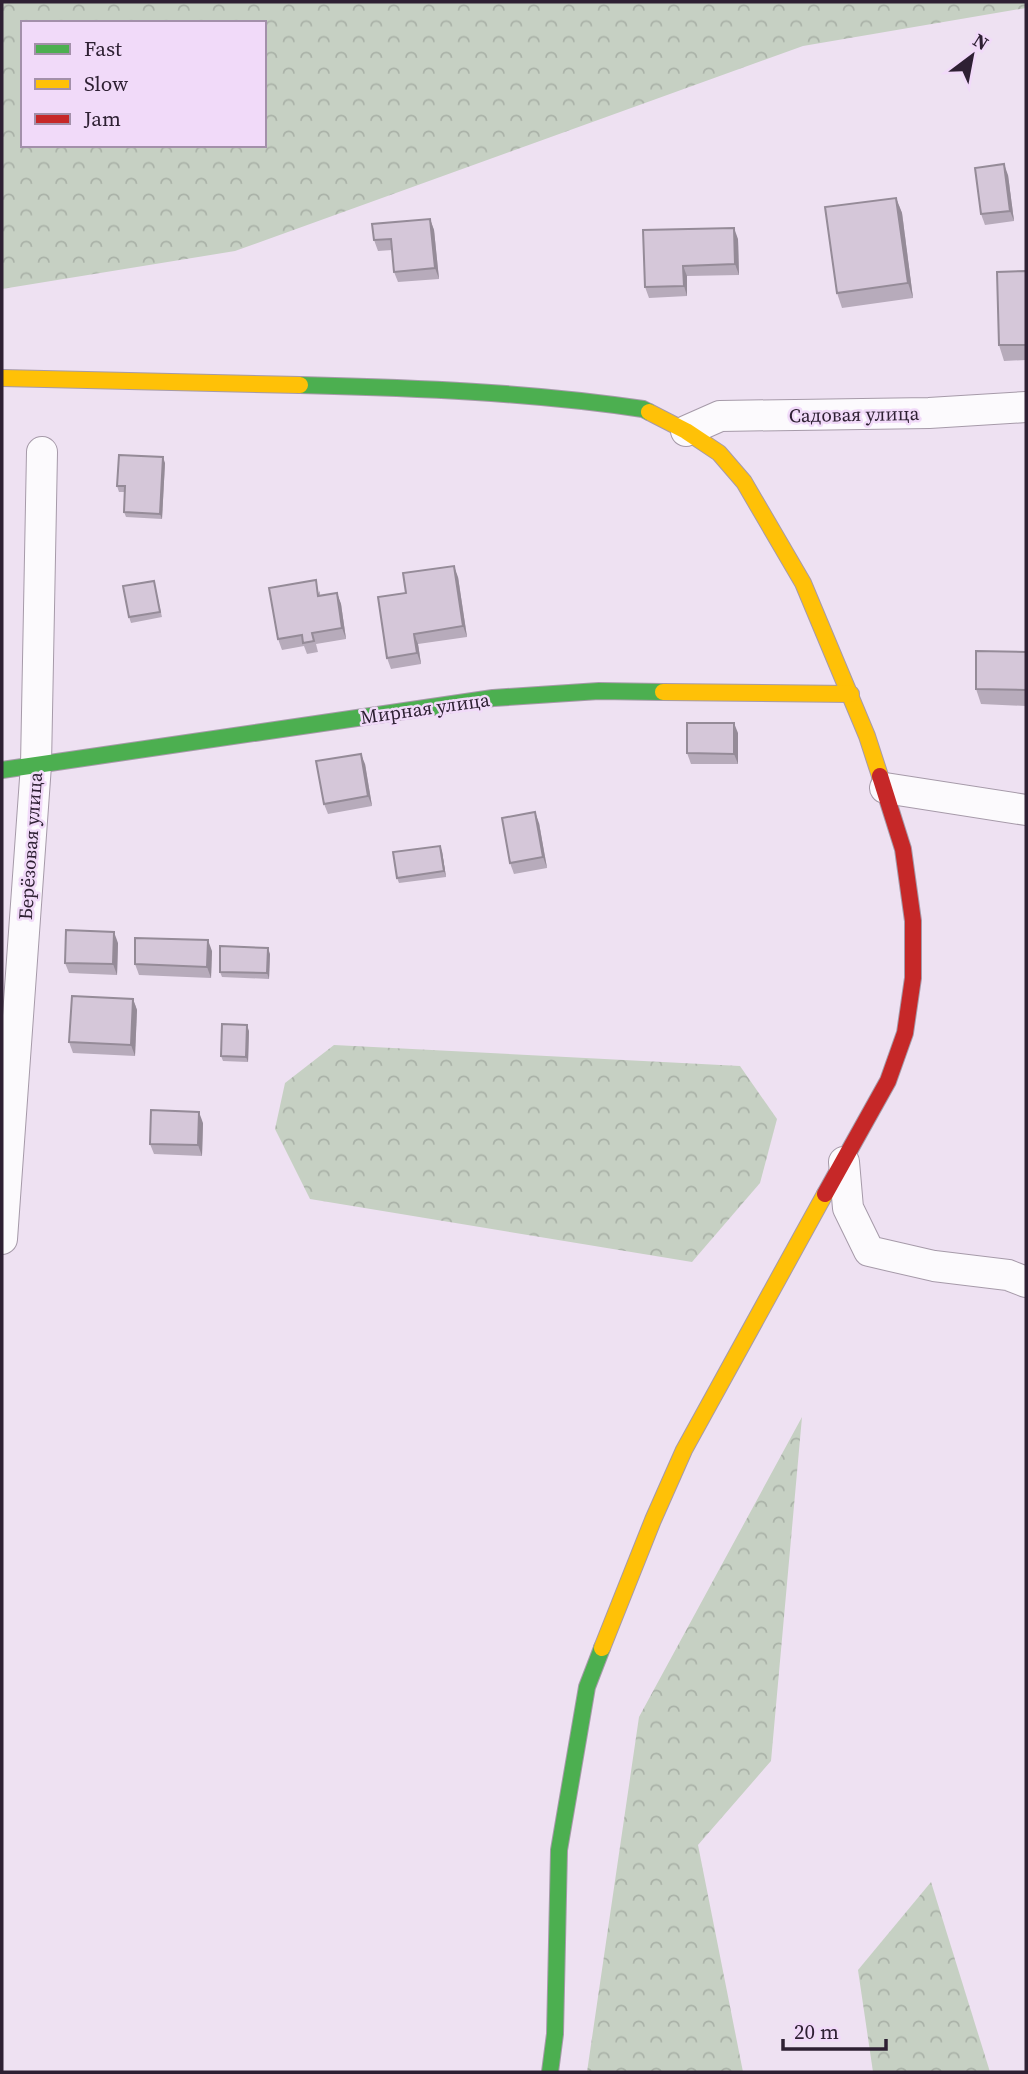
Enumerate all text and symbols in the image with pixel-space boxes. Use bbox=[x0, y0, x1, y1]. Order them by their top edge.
legend bbox=[21, 21, 266, 147]
north arrow bbox=[937, 21, 1007, 91]
text: N bbox=[968, 27, 994, 56]
text: Fast bbox=[84, 34, 122, 63]
text: Slow bbox=[84, 69, 128, 98]
text: Jam bbox=[83, 104, 121, 133]
street label: Садовая улица bbox=[789, 400, 920, 428]
street label: Мирная улица bbox=[359, 686, 491, 730]
street label: Берёзовая улица bbox=[12, 771, 48, 921]
scale bar bbox=[783, 2008, 886, 2052]
text: 20 m bbox=[794, 2017, 839, 2046]

